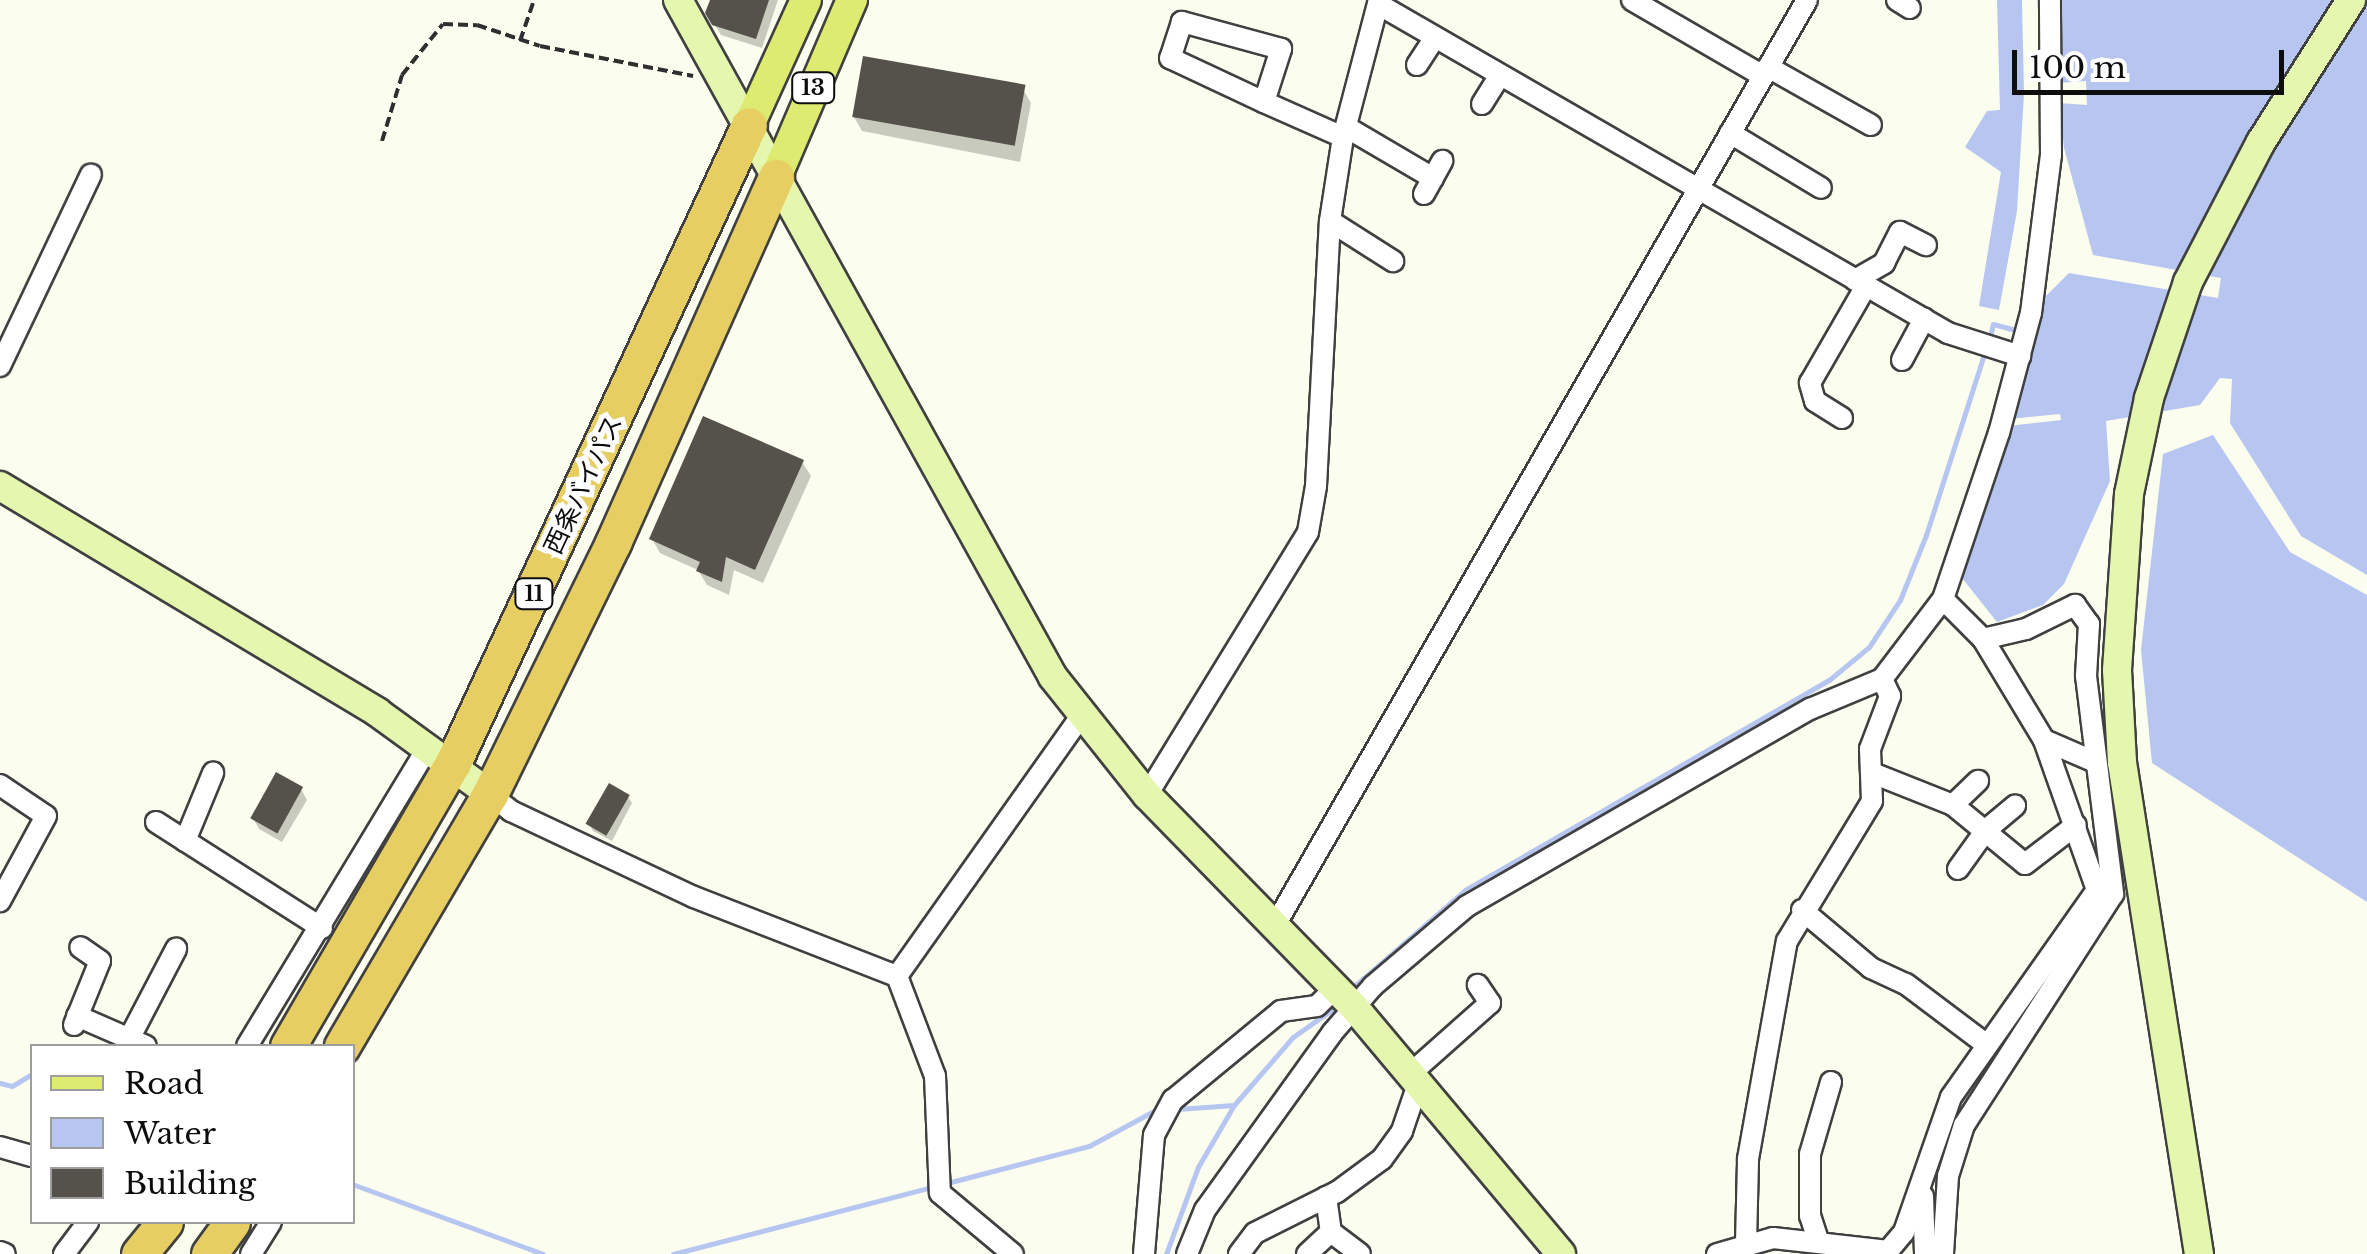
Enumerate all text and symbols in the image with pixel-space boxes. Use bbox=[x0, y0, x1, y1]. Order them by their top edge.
scale bar bbox=[2017, 30, 2290, 92]
text: 100 m bbox=[2029, 49, 2126, 86]
road number: 13 bbox=[790, 71, 836, 105]
street label: 西条バイパス bbox=[539, 411, 629, 559]
road number: 11 bbox=[514, 577, 554, 611]
legend bbox=[30, 1044, 355, 1224]
text: Road bbox=[124, 1065, 204, 1102]
text: Water bbox=[124, 1115, 216, 1152]
text: Building bbox=[124, 1165, 256, 1202]

